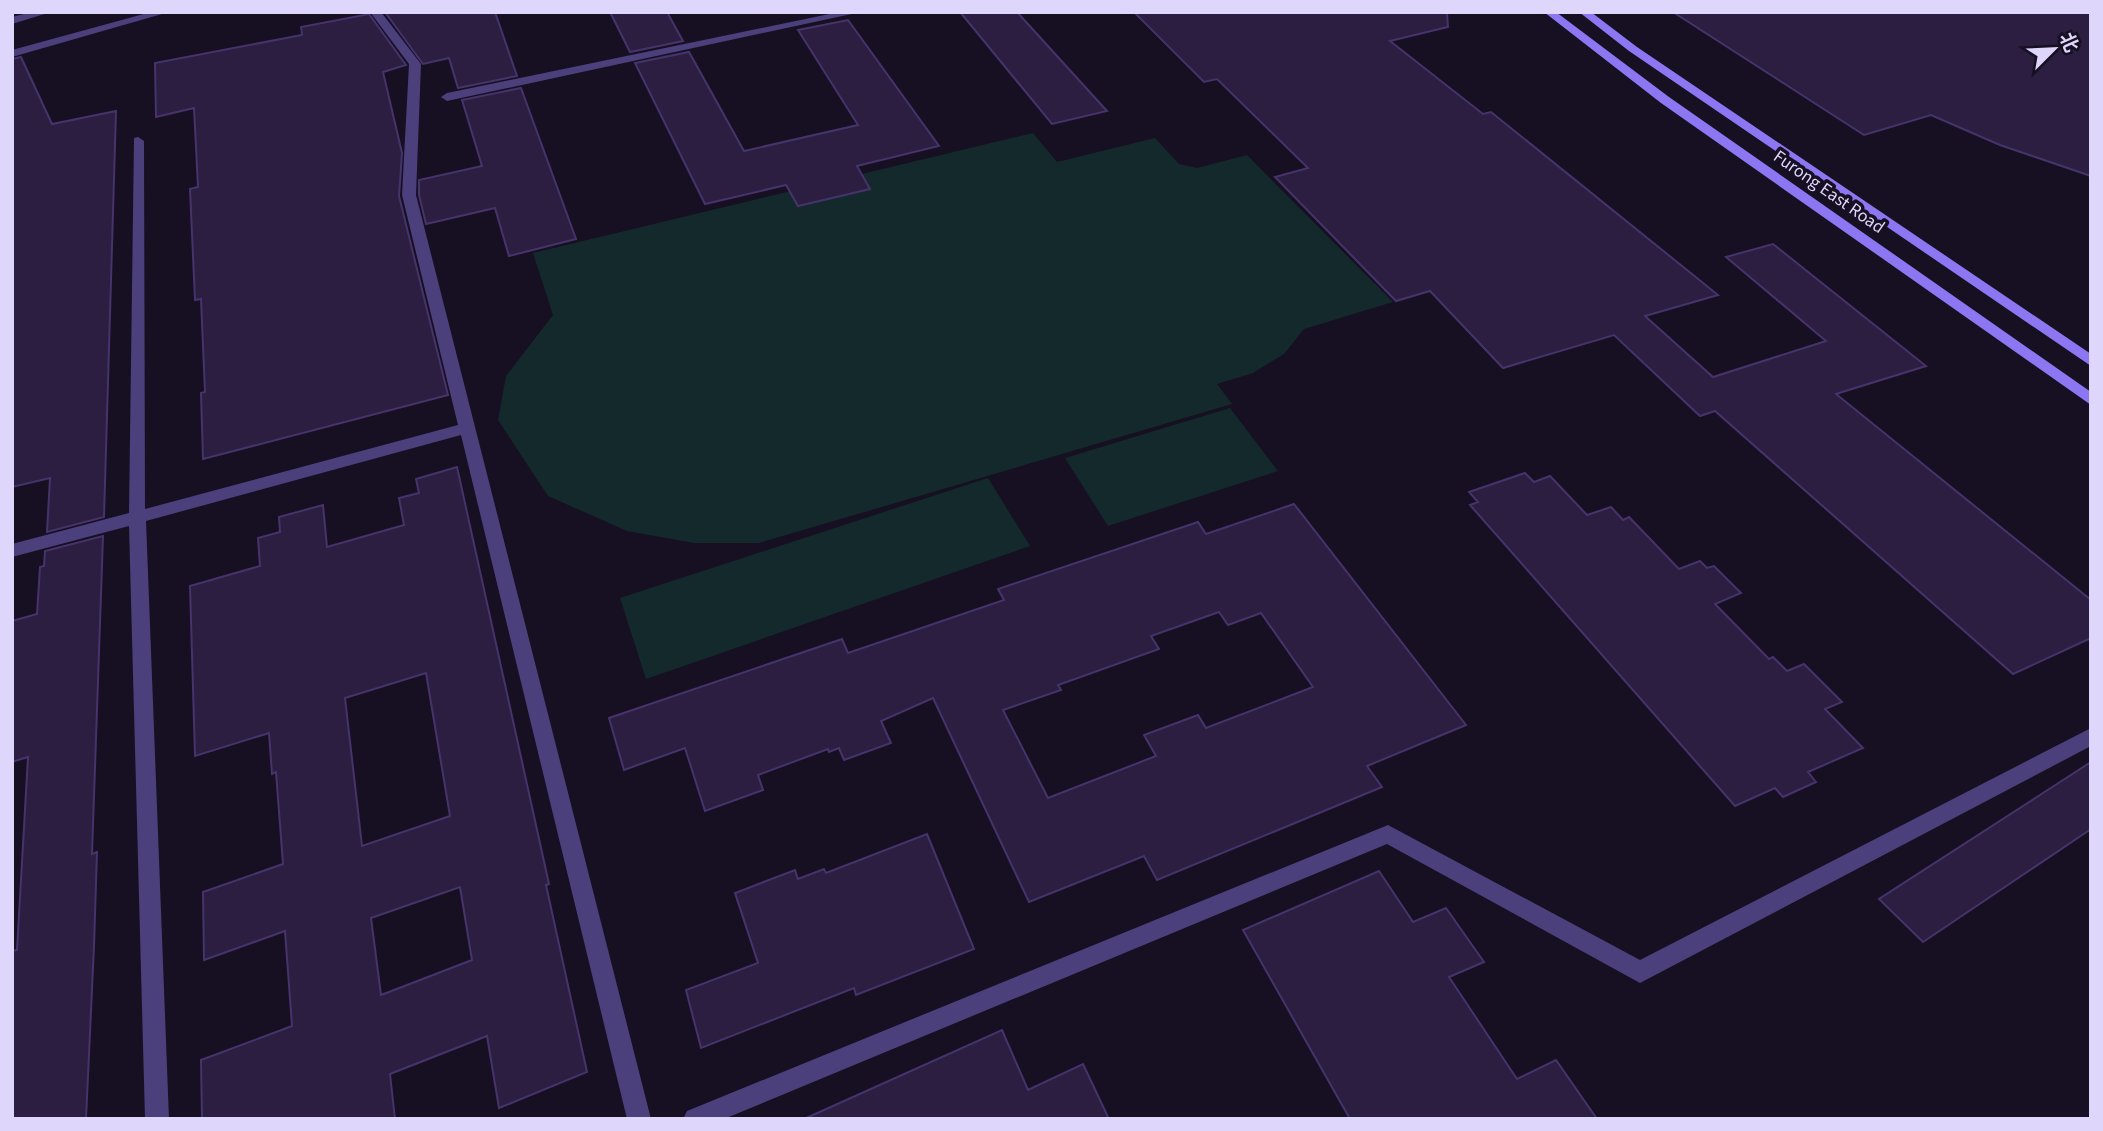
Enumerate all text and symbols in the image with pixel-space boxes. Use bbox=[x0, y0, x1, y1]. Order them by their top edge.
north arrow bbox=[2019, 14, 2089, 84]
text: 北 bbox=[2052, 29, 2084, 57]
street label: Furong East Road bbox=[1768, 144, 1890, 240]

